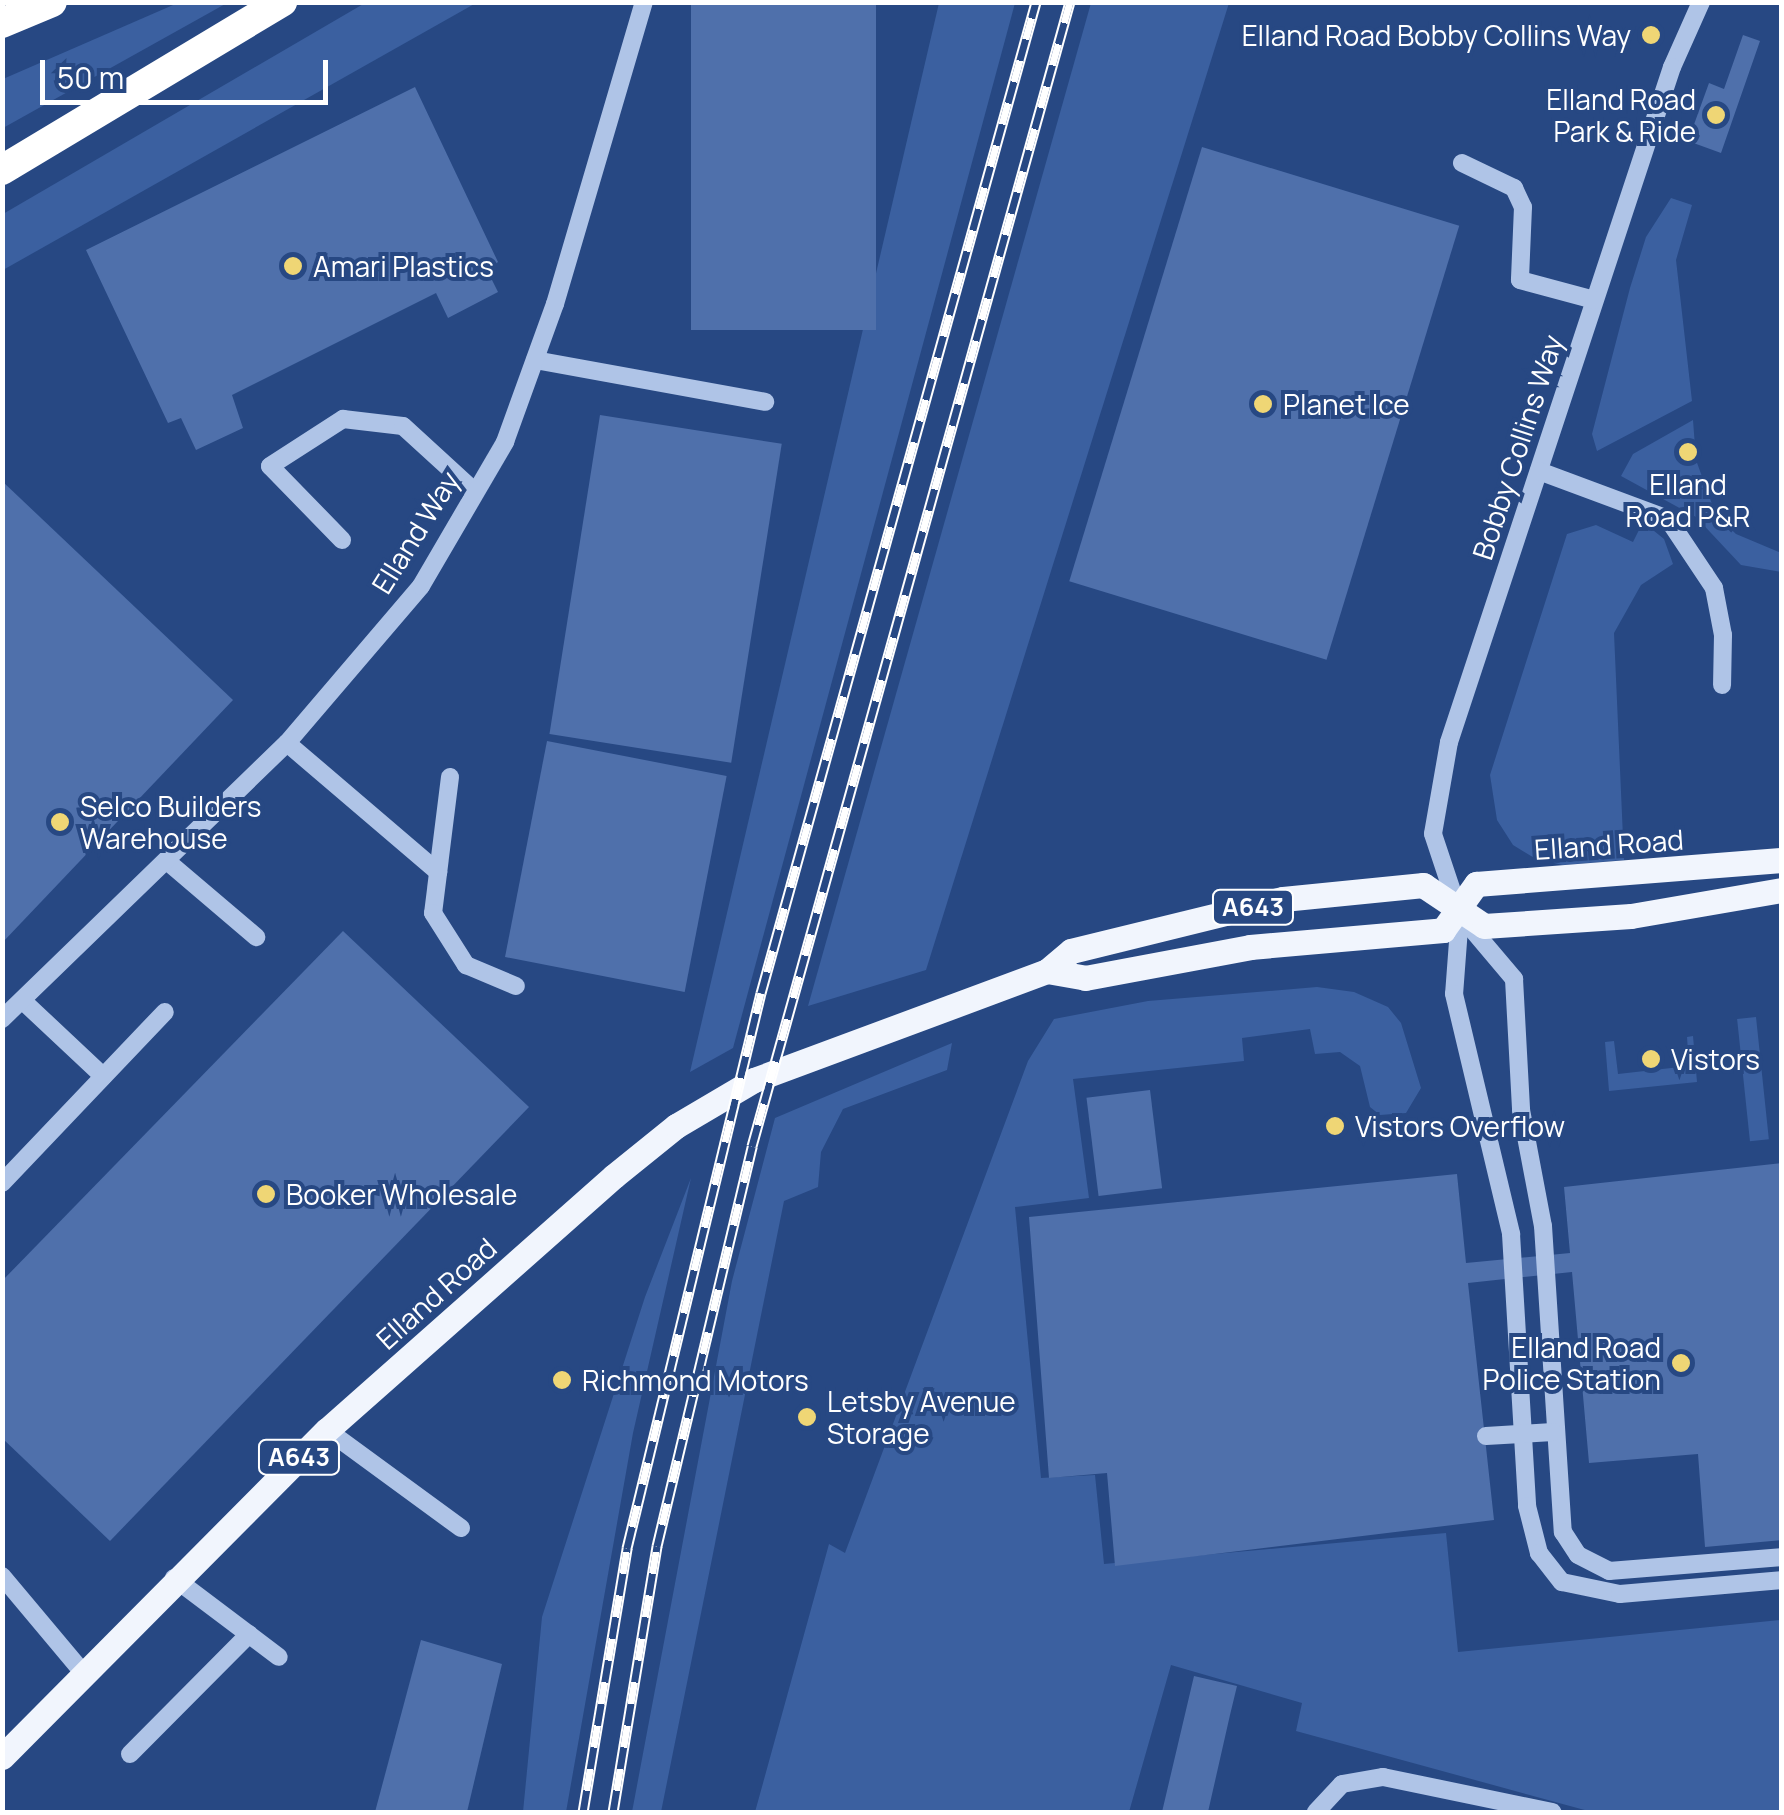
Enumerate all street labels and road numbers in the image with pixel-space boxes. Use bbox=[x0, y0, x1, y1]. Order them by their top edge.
street label: Bobby Collins Way bbox=[1465, 331, 1569, 563]
street label: Elland Way bbox=[364, 465, 466, 599]
street label: Elland Road bbox=[1533, 822, 1685, 866]
road number: A643 bbox=[1210, 887, 1296, 927]
street label: Elland Road bbox=[369, 1230, 503, 1356]
road number: A643 bbox=[256, 1437, 342, 1477]

